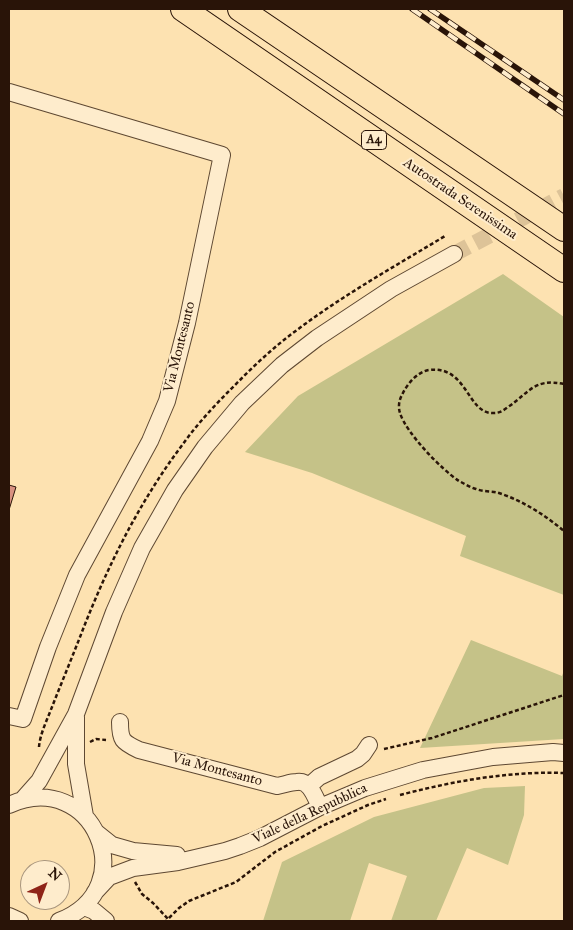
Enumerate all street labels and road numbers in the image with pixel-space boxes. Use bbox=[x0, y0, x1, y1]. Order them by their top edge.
road number: A4 bbox=[362, 130, 386, 150]
street label: Autostrada Serenissima bbox=[400, 155, 520, 243]
street label: Via Montesanto bbox=[161, 300, 199, 394]
street label: Via Montesanto bbox=[170, 750, 264, 790]
street label: Viale della Repubblica bbox=[250, 780, 370, 848]

